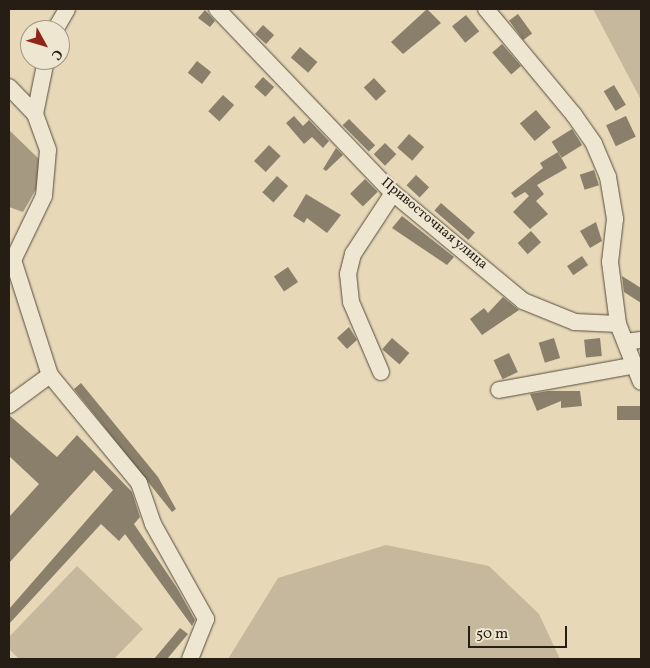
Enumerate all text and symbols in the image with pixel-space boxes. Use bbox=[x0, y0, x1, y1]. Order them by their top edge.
north arrow bbox=[20, 20, 70, 70]
text: С bbox=[46, 45, 66, 64]
street label: Привосточная улица bbox=[377, 174, 491, 274]
scale bar bbox=[470, 616, 569, 648]
text: 50 m bbox=[476, 624, 508, 645]

